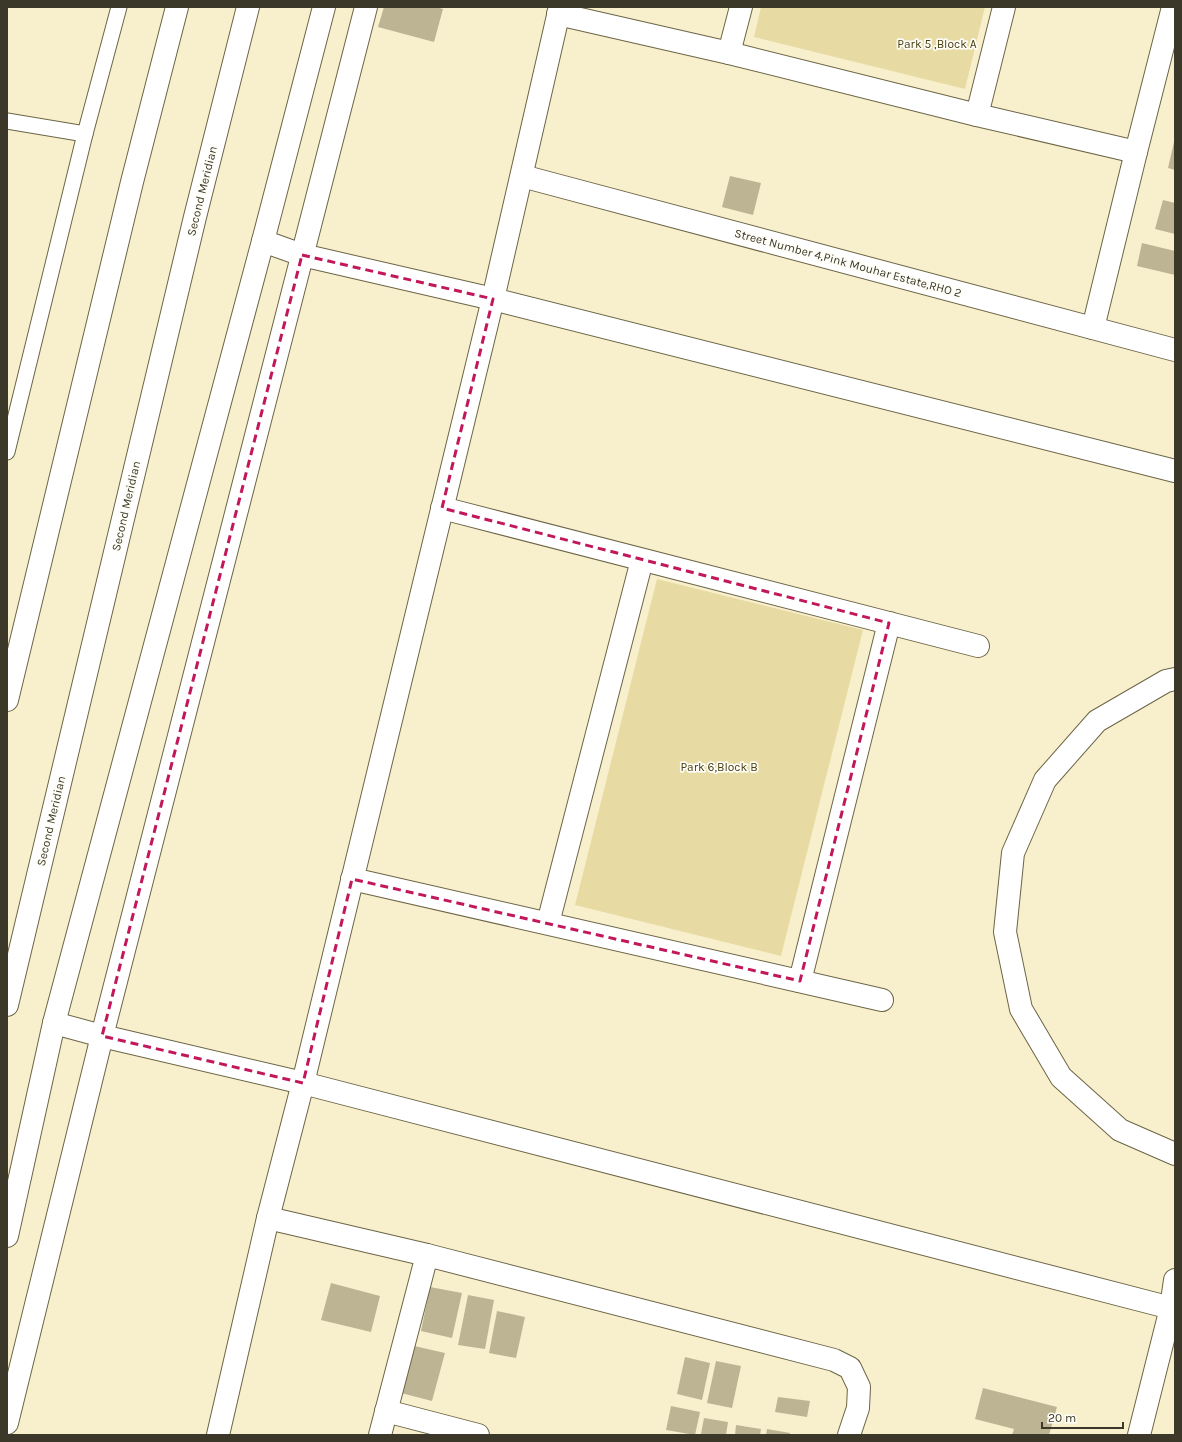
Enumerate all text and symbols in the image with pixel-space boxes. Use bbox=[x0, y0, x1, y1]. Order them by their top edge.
park label: Park 5 ,Block A bbox=[897, 37, 977, 51]
street label: Second Meridian bbox=[184, 145, 220, 237]
street label: Street Number 4,Pink Mouhar Estate,RHO 2 bbox=[733, 226, 963, 300]
street label: Second Meridian bbox=[109, 460, 143, 552]
park label: Park 6,Block B bbox=[680, 760, 758, 774]
street label: Second Meridian bbox=[34, 775, 68, 867]
scale bar bbox=[1042, 1404, 1123, 1430]
text: 20 m bbox=[1048, 1411, 1076, 1425]

